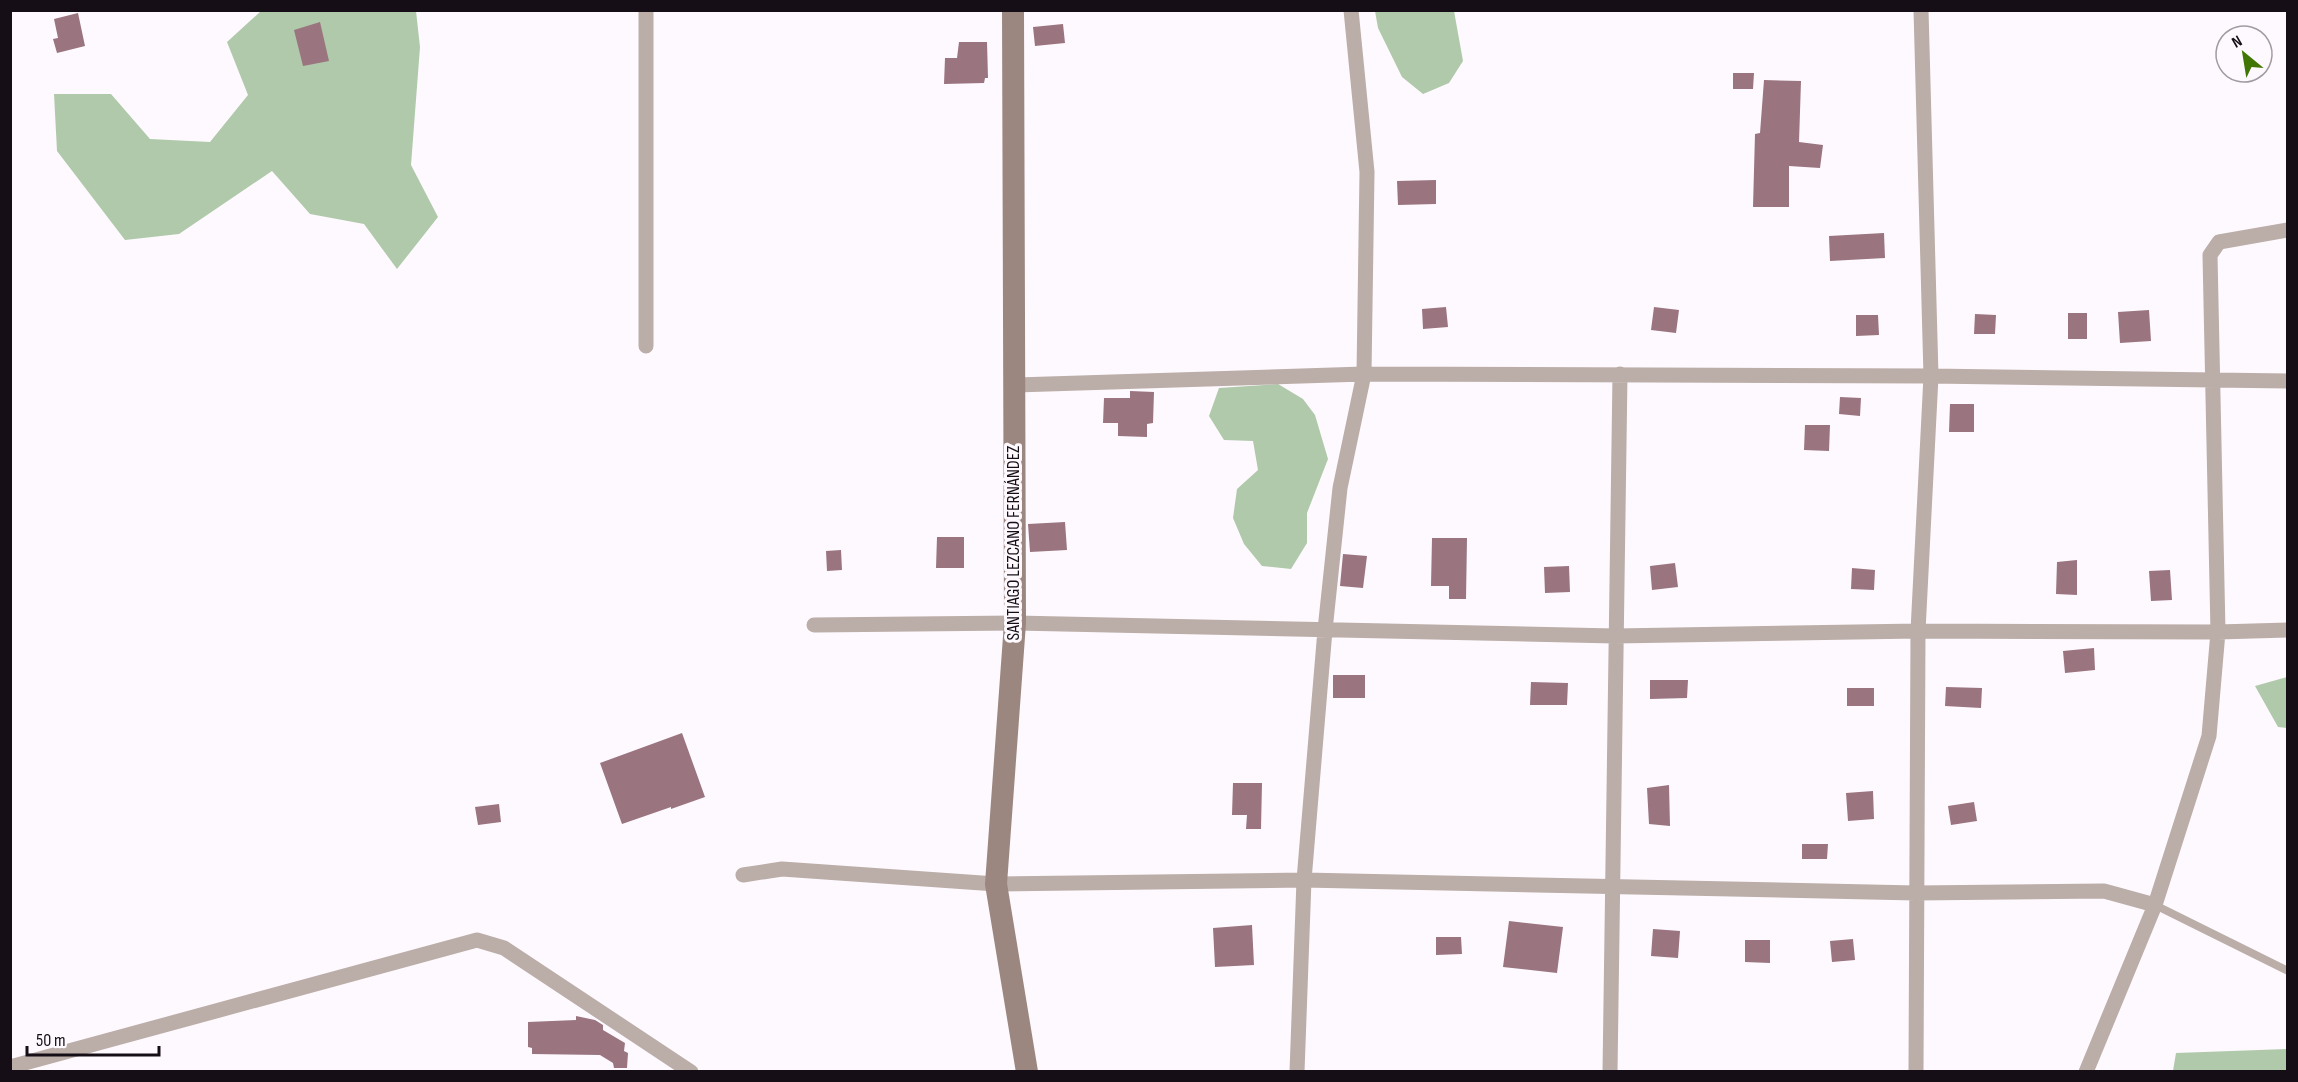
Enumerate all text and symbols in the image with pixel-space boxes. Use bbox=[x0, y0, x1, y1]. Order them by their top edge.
north arrow bbox=[2214, 24, 2274, 84]
text: N bbox=[2229, 32, 2246, 53]
street label: SANTIAGO LEZCANO FERNÁNDEZ bbox=[1003, 445, 1024, 641]
scale bar bbox=[27, 1019, 159, 1057]
text: 50 m bbox=[36, 1030, 66, 1051]

